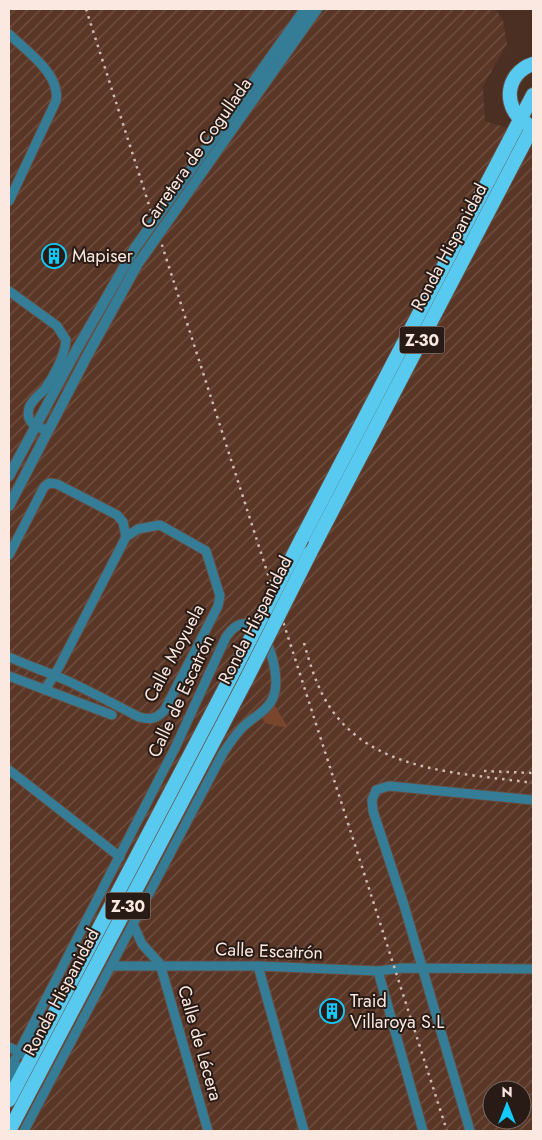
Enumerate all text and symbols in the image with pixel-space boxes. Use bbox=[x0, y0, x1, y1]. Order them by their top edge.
street label: Carretera de Cogullada bbox=[134, 72, 258, 234]
street label: Ronda Hispanidad bbox=[404, 179, 494, 315]
building icon: Mapiser bbox=[41, 243, 67, 269]
place label: Mapiser bbox=[72, 243, 134, 269]
road number: Z-30 bbox=[400, 326, 444, 354]
street label: Ronda Hispanidad bbox=[211, 551, 299, 689]
street label: Calle Moyuela bbox=[137, 599, 211, 707]
street label: Calle de Escatrón bbox=[141, 630, 221, 762]
road number: Z-30 bbox=[106, 892, 150, 919]
street label: Ronda Hispanidad bbox=[16, 924, 106, 1060]
street label: Calle Escatrón bbox=[215, 936, 323, 966]
street label: Calle de Lécera bbox=[171, 982, 229, 1104]
place label: Traid Villaroya S.L bbox=[350, 988, 444, 1035]
building icon: Traid Villaroya S.L bbox=[319, 998, 345, 1024]
north arrow bbox=[482, 1080, 532, 1130]
text: N bbox=[501, 1082, 513, 1102]

